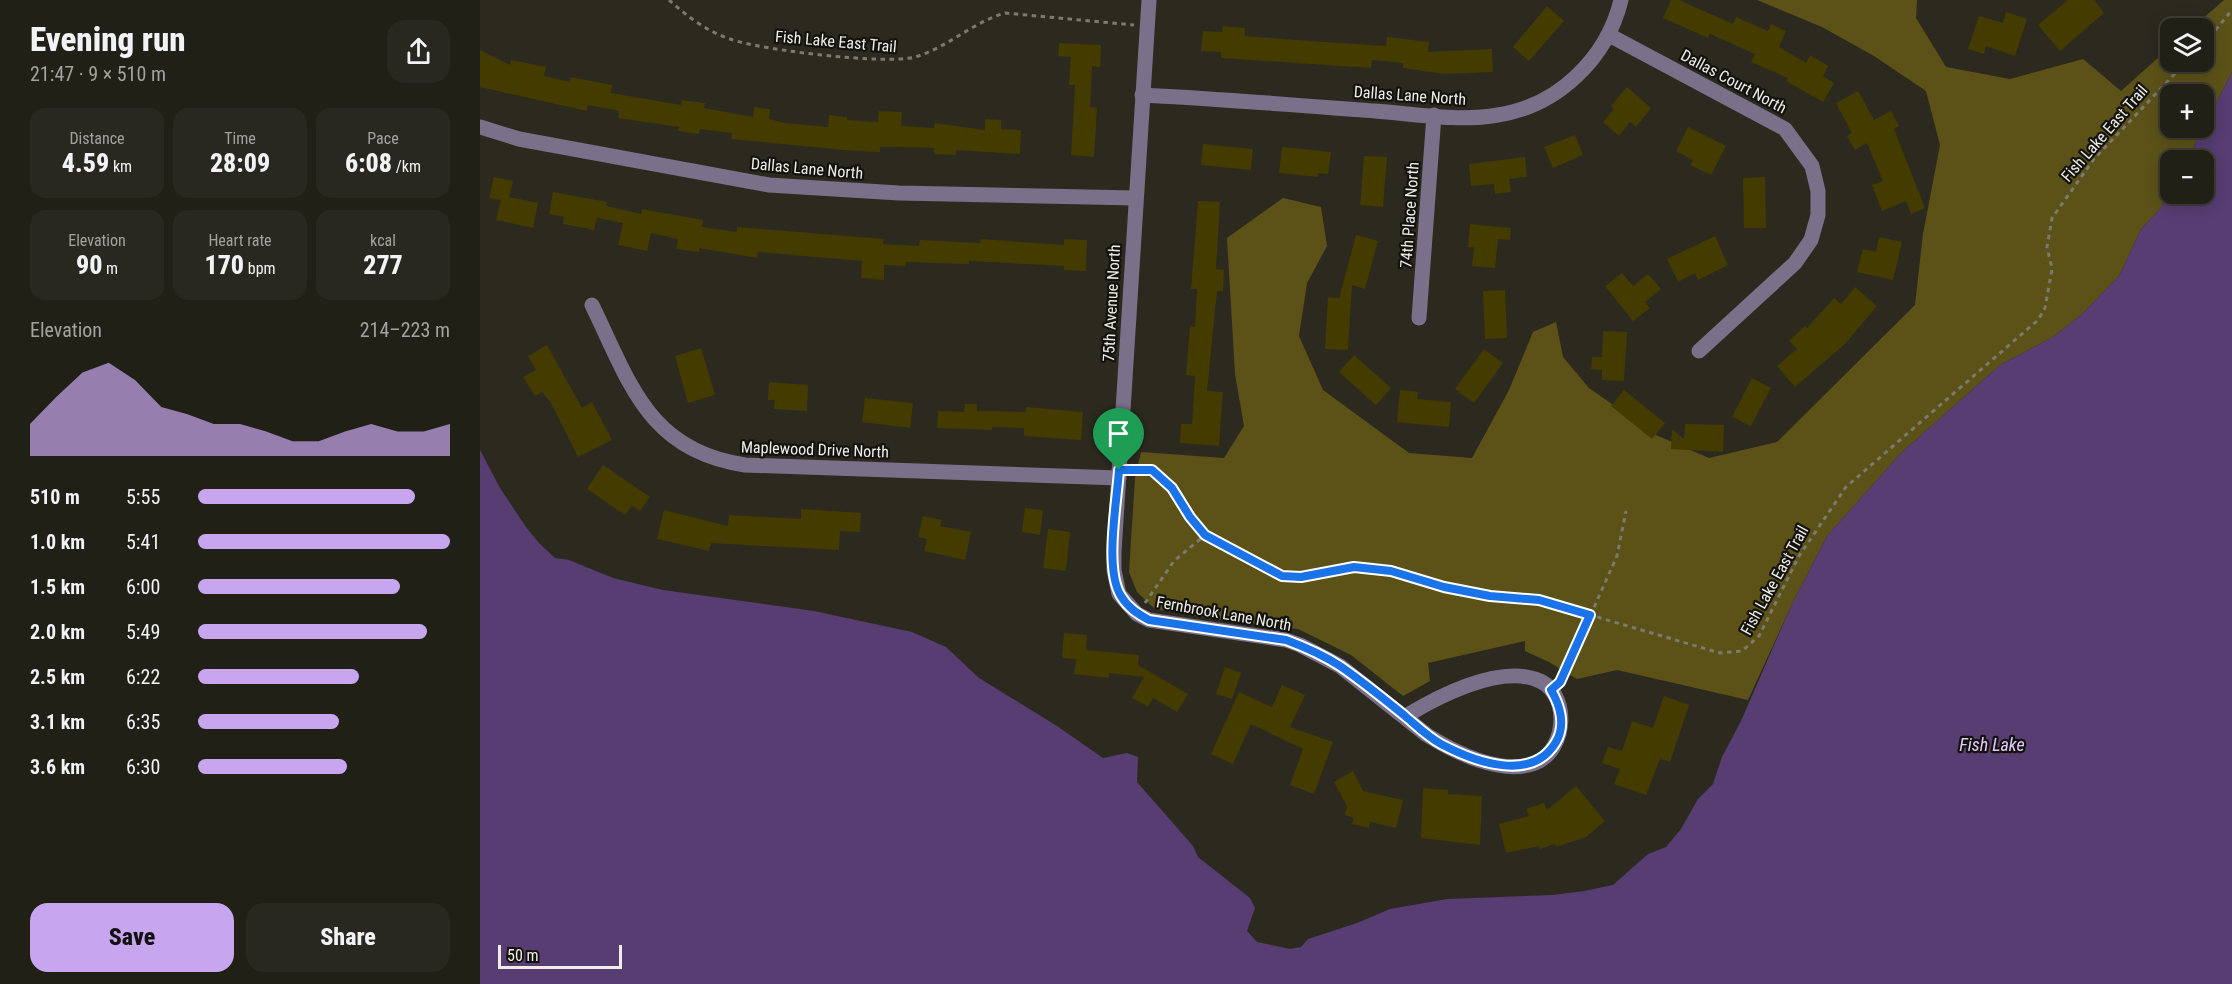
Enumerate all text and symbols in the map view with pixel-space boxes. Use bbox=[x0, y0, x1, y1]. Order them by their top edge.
map controls bbox=[2160, 18, 2214, 204]
button: layers bbox=[2160, 18, 2214, 72]
text: Evening run bbox=[30, 20, 186, 59]
button: share bbox=[387, 20, 450, 83]
street label: Fish Lake East Trail bbox=[774, 27, 897, 56]
street label: Dallas Court North bbox=[1678, 46, 1790, 117]
text: 21:47 · 9 × 510 m bbox=[30, 62, 166, 86]
street label: Fish Lake East Trail bbox=[2057, 81, 2152, 186]
street label: Dallas Lane North bbox=[1353, 82, 1467, 109]
button: + bbox=[2160, 84, 2214, 138]
text: Distance bbox=[69, 129, 125, 148]
text: Time bbox=[224, 129, 256, 148]
text: Pace bbox=[367, 129, 399, 148]
text: 4.59 bbox=[62, 148, 109, 178]
text: 28:09 bbox=[210, 148, 270, 178]
text: 6:08 bbox=[345, 148, 392, 178]
button: − bbox=[2160, 150, 2214, 204]
street label: Dallas Lane North bbox=[750, 154, 864, 183]
text: km bbox=[109, 157, 132, 176]
text: /km bbox=[392, 157, 421, 176]
street label: 74th Place North bbox=[1396, 161, 1423, 269]
text: Elevation bbox=[68, 231, 126, 250]
text: Heart rate bbox=[208, 231, 272, 250]
text: kcal bbox=[370, 231, 396, 250]
street label: 75th Avenue North bbox=[1099, 244, 1124, 362]
text: 90 bbox=[76, 250, 102, 280]
text: 170 bbox=[204, 250, 244, 280]
text: 277 bbox=[363, 250, 403, 280]
text: m bbox=[102, 259, 118, 278]
text: bpm bbox=[244, 259, 276, 278]
text: Elevation bbox=[30, 318, 102, 342]
text: 214–223 m bbox=[360, 318, 450, 342]
pin bbox=[1093, 408, 1144, 470]
icon: arrive bbox=[1102, 417, 1135, 450]
street label: Maplewood Drive North bbox=[741, 437, 889, 462]
text: 510 m bbox=[30, 485, 80, 509]
text: 5:55 bbox=[126, 485, 160, 509]
street label: Fish Lake East Trail bbox=[1737, 522, 1812, 638]
text: 1.0 km bbox=[30, 530, 85, 554]
text: 5:41 bbox=[126, 530, 160, 554]
text: 1.5 km bbox=[30, 575, 85, 599]
text: 6:00 bbox=[126, 575, 160, 599]
street label: Fernbrook Lane North bbox=[1155, 592, 1293, 635]
text: 2.0 km bbox=[30, 620, 85, 644]
text: 5:49 bbox=[126, 620, 160, 644]
text: 2.5 km bbox=[30, 665, 85, 689]
text: 6:22 bbox=[126, 665, 160, 689]
text: 3.1 km bbox=[30, 710, 85, 734]
text: 6:35 bbox=[126, 710, 160, 734]
water label: Fish Lake bbox=[1959, 734, 2025, 755]
text: 3.6 km bbox=[30, 755, 85, 779]
text: 6:30 bbox=[126, 755, 160, 779]
button: Save bbox=[30, 903, 234, 972]
button: Share bbox=[246, 903, 450, 972]
scale bar bbox=[498, 942, 622, 970]
text: 50 m bbox=[507, 946, 539, 965]

